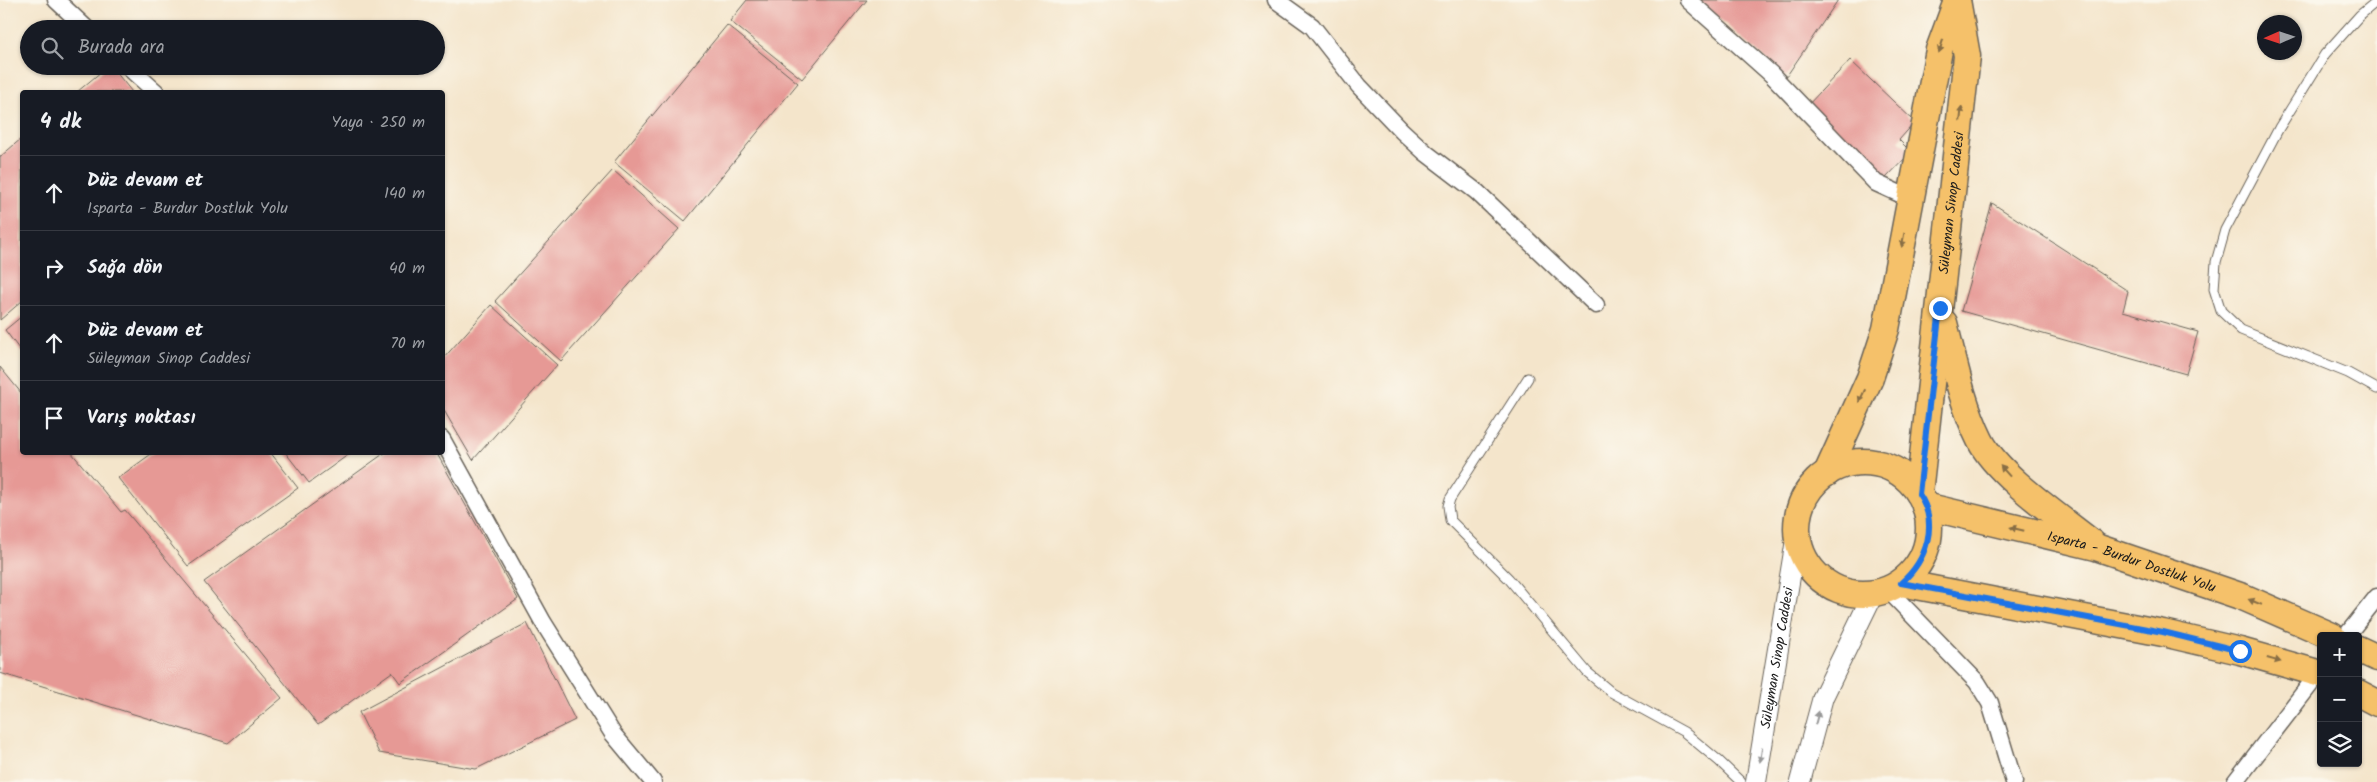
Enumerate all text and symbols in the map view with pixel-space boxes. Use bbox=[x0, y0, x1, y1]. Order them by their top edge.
north arrow bbox=[2257, 15, 2302, 60]
search box bbox=[20, 20, 445, 75]
text: Burada ara bbox=[78, 33, 165, 63]
icon: search bbox=[38, 34, 66, 62]
one-way arrow bbox=[1937, 39, 1945, 54]
text: 4 dk bbox=[40, 106, 81, 139]
one-way arrow bbox=[1957, 106, 1965, 122]
text: Yaya · 250 m bbox=[332, 110, 425, 135]
street label: Süleyman Sinop Caddesi bbox=[1933, 130, 1971, 275]
text: Düz devam et bbox=[87, 166, 203, 196]
icon: ahead bbox=[40, 179, 68, 207]
text: 140 m bbox=[384, 181, 425, 206]
text: Isparta - Burdur Dostluk Yolu bbox=[87, 196, 288, 221]
one-way arrow bbox=[1899, 232, 1907, 248]
text: Sağa dön bbox=[87, 253, 163, 283]
icon: right bbox=[40, 254, 68, 282]
text: 40 m bbox=[389, 256, 425, 281]
route end bbox=[1929, 297, 1952, 320]
text: Düz devam et bbox=[87, 316, 203, 346]
icon: ahead bbox=[40, 329, 68, 357]
text: 70 m bbox=[390, 331, 425, 356]
text: Süleyman Sinop Caddesi bbox=[87, 346, 250, 371]
one-way arrow bbox=[1857, 389, 1865, 403]
text: Varış noktası bbox=[87, 403, 195, 433]
icon: arrive bbox=[40, 404, 68, 432]
one-way arrow bbox=[1999, 466, 2011, 478]
one-way arrow bbox=[2009, 525, 2024, 533]
street label: Isparta - Burdur Dostluk Yolu bbox=[2045, 526, 2219, 599]
street label: Süleyman Sinop Caddesi bbox=[1755, 585, 1800, 730]
one-way arrow bbox=[2248, 598, 2263, 606]
map controls bbox=[2317, 632, 2362, 767]
button: + bbox=[2317, 632, 2362, 677]
route start bbox=[2229, 640, 2252, 663]
one-way arrow bbox=[2267, 657, 2282, 665]
button: − bbox=[2317, 677, 2362, 722]
one-way arrow bbox=[1813, 711, 1821, 726]
button: layers bbox=[2317, 722, 2362, 767]
one-way arrow bbox=[1756, 747, 1764, 763]

